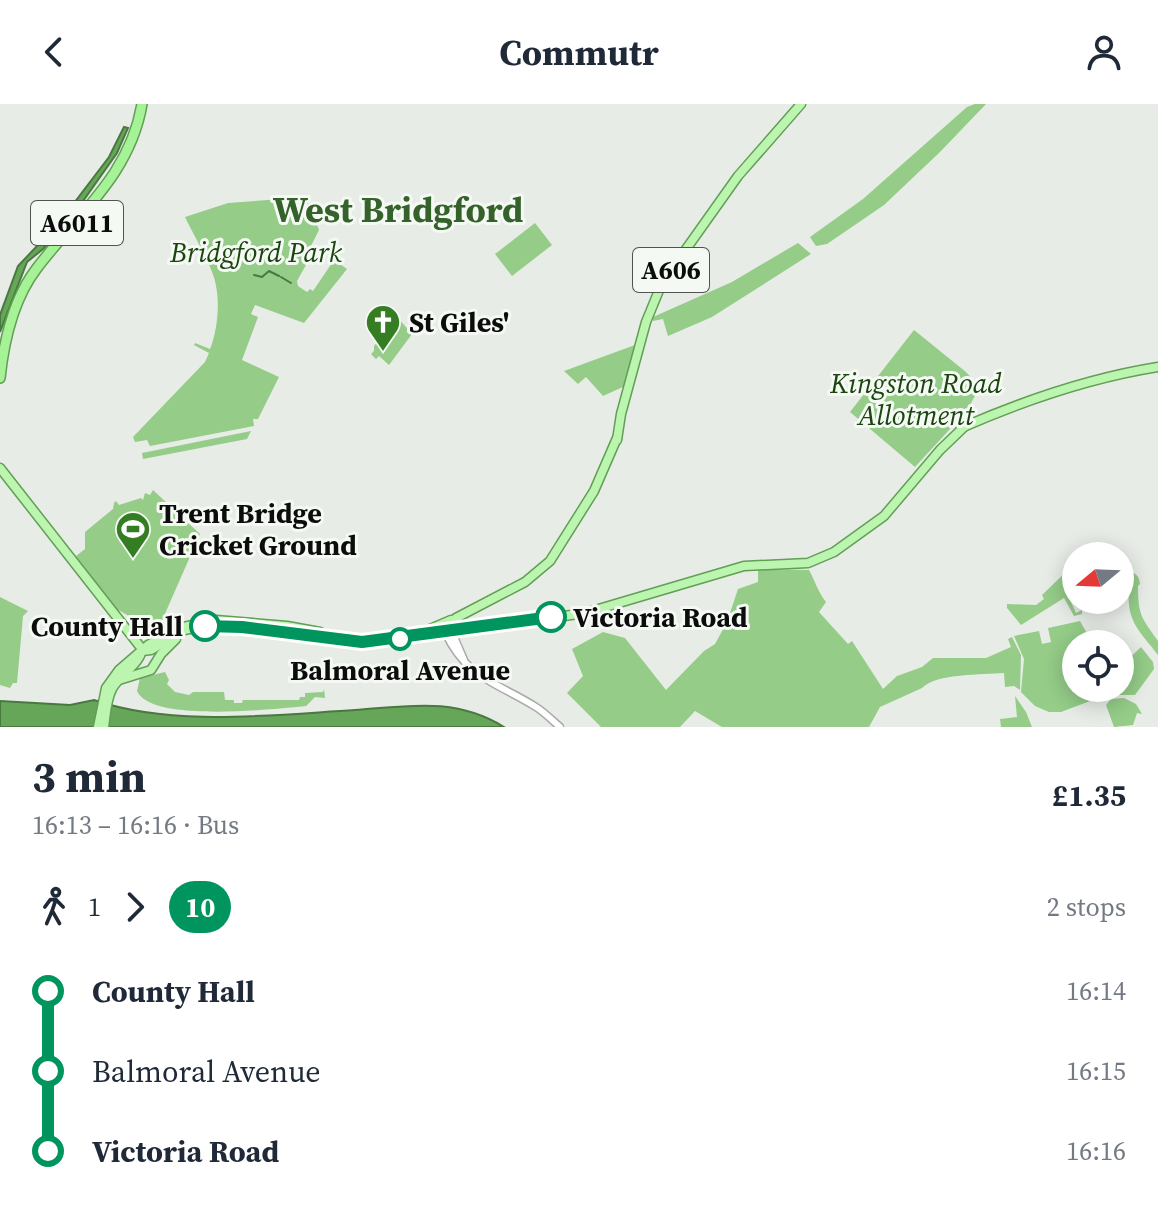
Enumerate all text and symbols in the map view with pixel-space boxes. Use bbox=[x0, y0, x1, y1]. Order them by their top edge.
text: Commutr bbox=[499, 28, 659, 77]
icon: back bbox=[32, 30, 76, 74]
icon: person bbox=[1082, 30, 1126, 74]
district label: West Bridgford bbox=[273, 185, 523, 234]
road number: A6011 bbox=[31, 201, 123, 245]
park label: Bridgford Park bbox=[169, 233, 343, 271]
road number: A606 bbox=[633, 248, 709, 292]
church icon: St Giles' bbox=[364, 303, 402, 353]
place label: St Giles' bbox=[409, 303, 509, 341]
park label: Kingston Road Allotment bbox=[829, 364, 1002, 434]
place label: Trent Bridge Cricket Ground bbox=[159, 494, 357, 564]
sports icon: Trent Bridge Cricket Ground bbox=[114, 510, 152, 560]
north arrow bbox=[1062, 542, 1134, 614]
map controls bbox=[1062, 542, 1134, 702]
place label: Victoria Road bbox=[573, 598, 748, 636]
marker: Victoria Road bbox=[536, 602, 566, 632]
place label: County Hall bbox=[31, 607, 183, 645]
marker: County Hall bbox=[190, 611, 220, 641]
marker: Balmoral Avenue bbox=[389, 628, 411, 650]
button: locate bbox=[1062, 630, 1134, 702]
place label: Balmoral Avenue bbox=[290, 651, 510, 689]
text: 3 min bbox=[32, 746, 146, 807]
text: £1.35 bbox=[1052, 775, 1126, 816]
text: 16:13 – 16:16 · Bus bbox=[32, 807, 239, 843]
icon: walk bbox=[32, 885, 76, 929]
icon: forward bbox=[113, 885, 157, 929]
text: 10 bbox=[185, 888, 215, 926]
text: 1 bbox=[88, 889, 101, 925]
text: 2 stops bbox=[1047, 889, 1126, 925]
text: County Hall bbox=[92, 971, 255, 1012]
text: 16:14 bbox=[1066, 973, 1126, 1009]
text: Balmoral Avenue bbox=[92, 1051, 321, 1092]
text: 16:15 bbox=[1066, 1053, 1126, 1089]
text: Victoria Road bbox=[92, 1131, 279, 1172]
text: 16:16 bbox=[1066, 1133, 1126, 1169]

